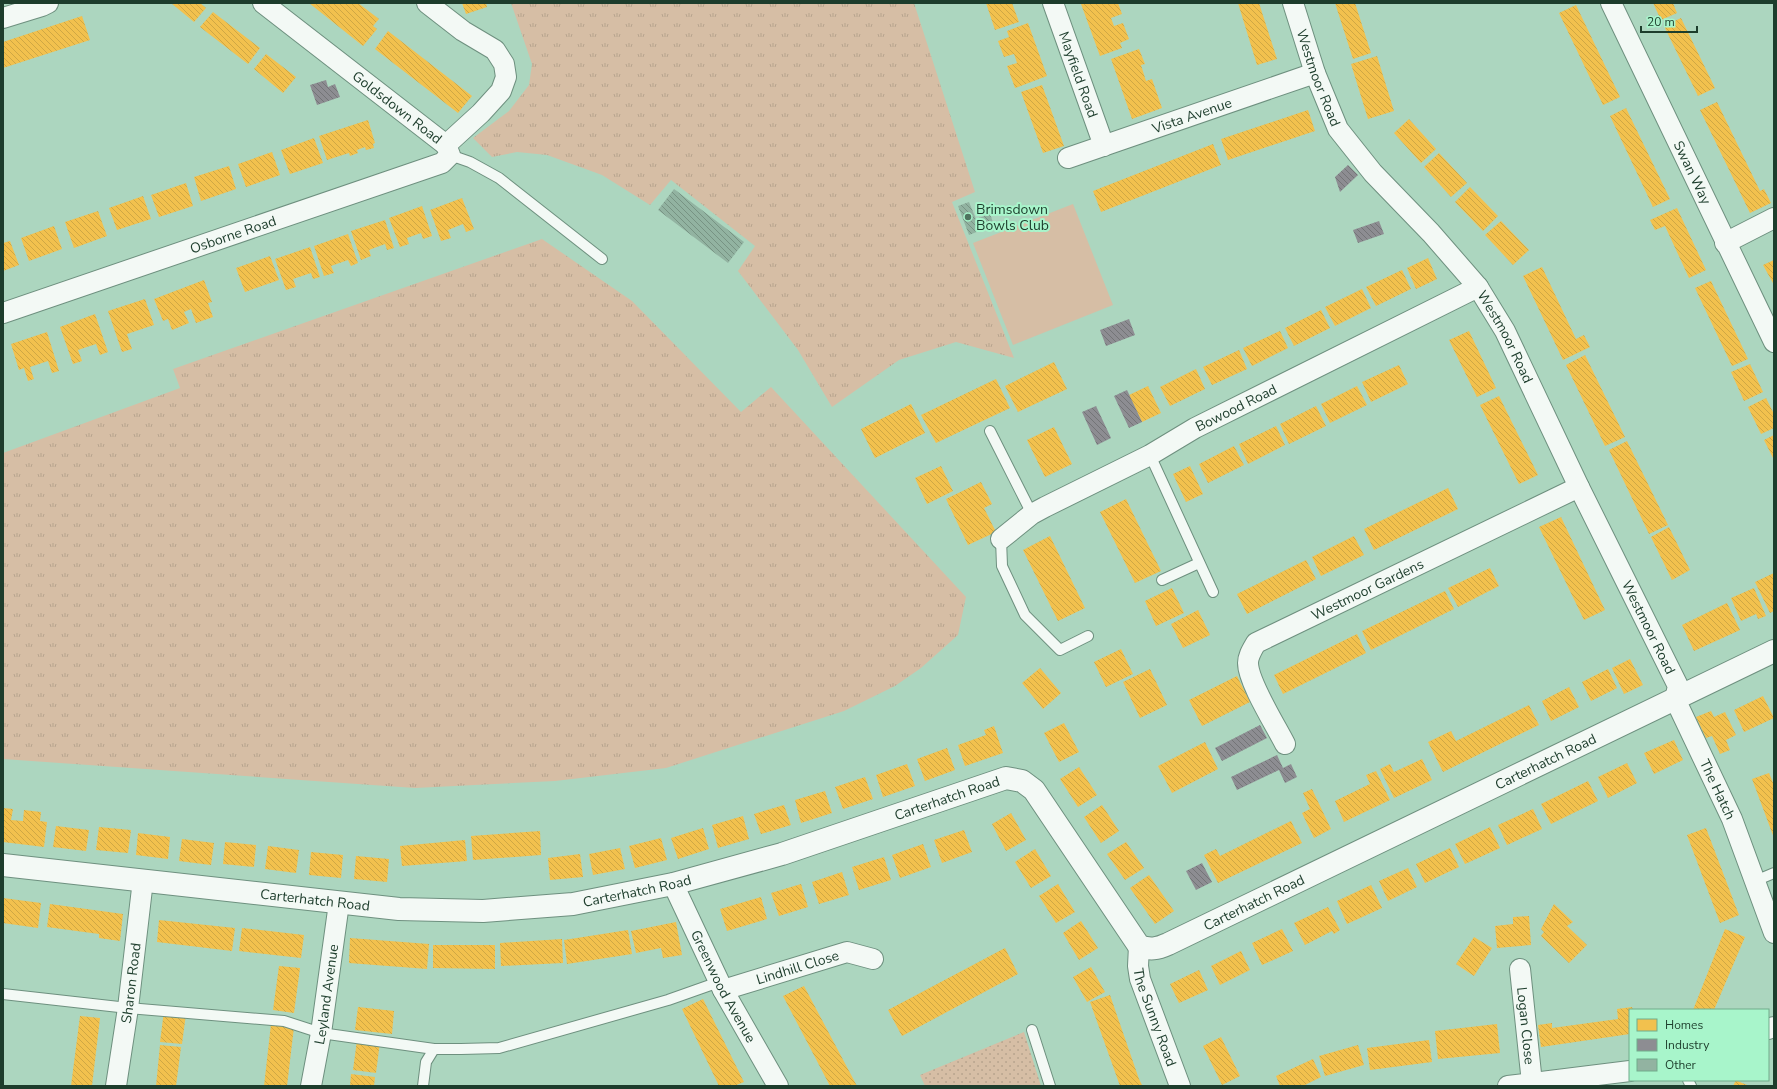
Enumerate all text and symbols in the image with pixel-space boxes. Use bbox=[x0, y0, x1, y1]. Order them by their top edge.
scale bar bbox=[1641, 8, 1697, 34]
text: 20 m bbox=[1647, 14, 1675, 30]
street label: Westmoor Road bbox=[1292, 27, 1345, 129]
street label: Mayfield Road bbox=[1054, 29, 1103, 120]
street label: Goldsdown Road bbox=[349, 66, 446, 148]
street label: Vista Avenue bbox=[1149, 93, 1234, 138]
street label: Swan Way bbox=[1669, 138, 1716, 208]
place label: Brimsdown Bowls Club bbox=[976, 200, 1049, 235]
street label: Osborne Road bbox=[187, 211, 279, 258]
marker: Brimsdown Bowls Club bbox=[963, 212, 973, 222]
street label: Westmoor Road bbox=[1473, 287, 1538, 386]
street label: Bowood Road bbox=[1192, 379, 1280, 436]
street label: Westmoor Gardens bbox=[1308, 554, 1427, 624]
street label: Westmoor Road bbox=[1617, 577, 1680, 677]
street label: Carterhatch Road bbox=[1492, 729, 1599, 794]
street label: The Hatch bbox=[1695, 756, 1740, 823]
street label: Carterhatch Road bbox=[892, 771, 1002, 825]
street label: Carterhatch Road bbox=[581, 870, 693, 911]
street label: Carterhatch Road bbox=[1200, 870, 1308, 935]
street label: Carterhatch Road bbox=[259, 884, 371, 915]
street label: Greenwood Avenue bbox=[686, 927, 761, 1046]
street label: Sharon Road bbox=[116, 942, 145, 1025]
street label: Leyland Avenue bbox=[310, 943, 343, 1046]
street label: Lindhill Close bbox=[754, 946, 841, 989]
street label: The Sunny Road bbox=[1129, 967, 1181, 1069]
street label: Logan Close bbox=[1512, 986, 1540, 1065]
legend bbox=[1629, 1009, 1769, 1081]
text: Homes bbox=[1665, 1017, 1703, 1033]
text: Industry bbox=[1665, 1037, 1710, 1053]
text: Other bbox=[1665, 1057, 1697, 1073]

